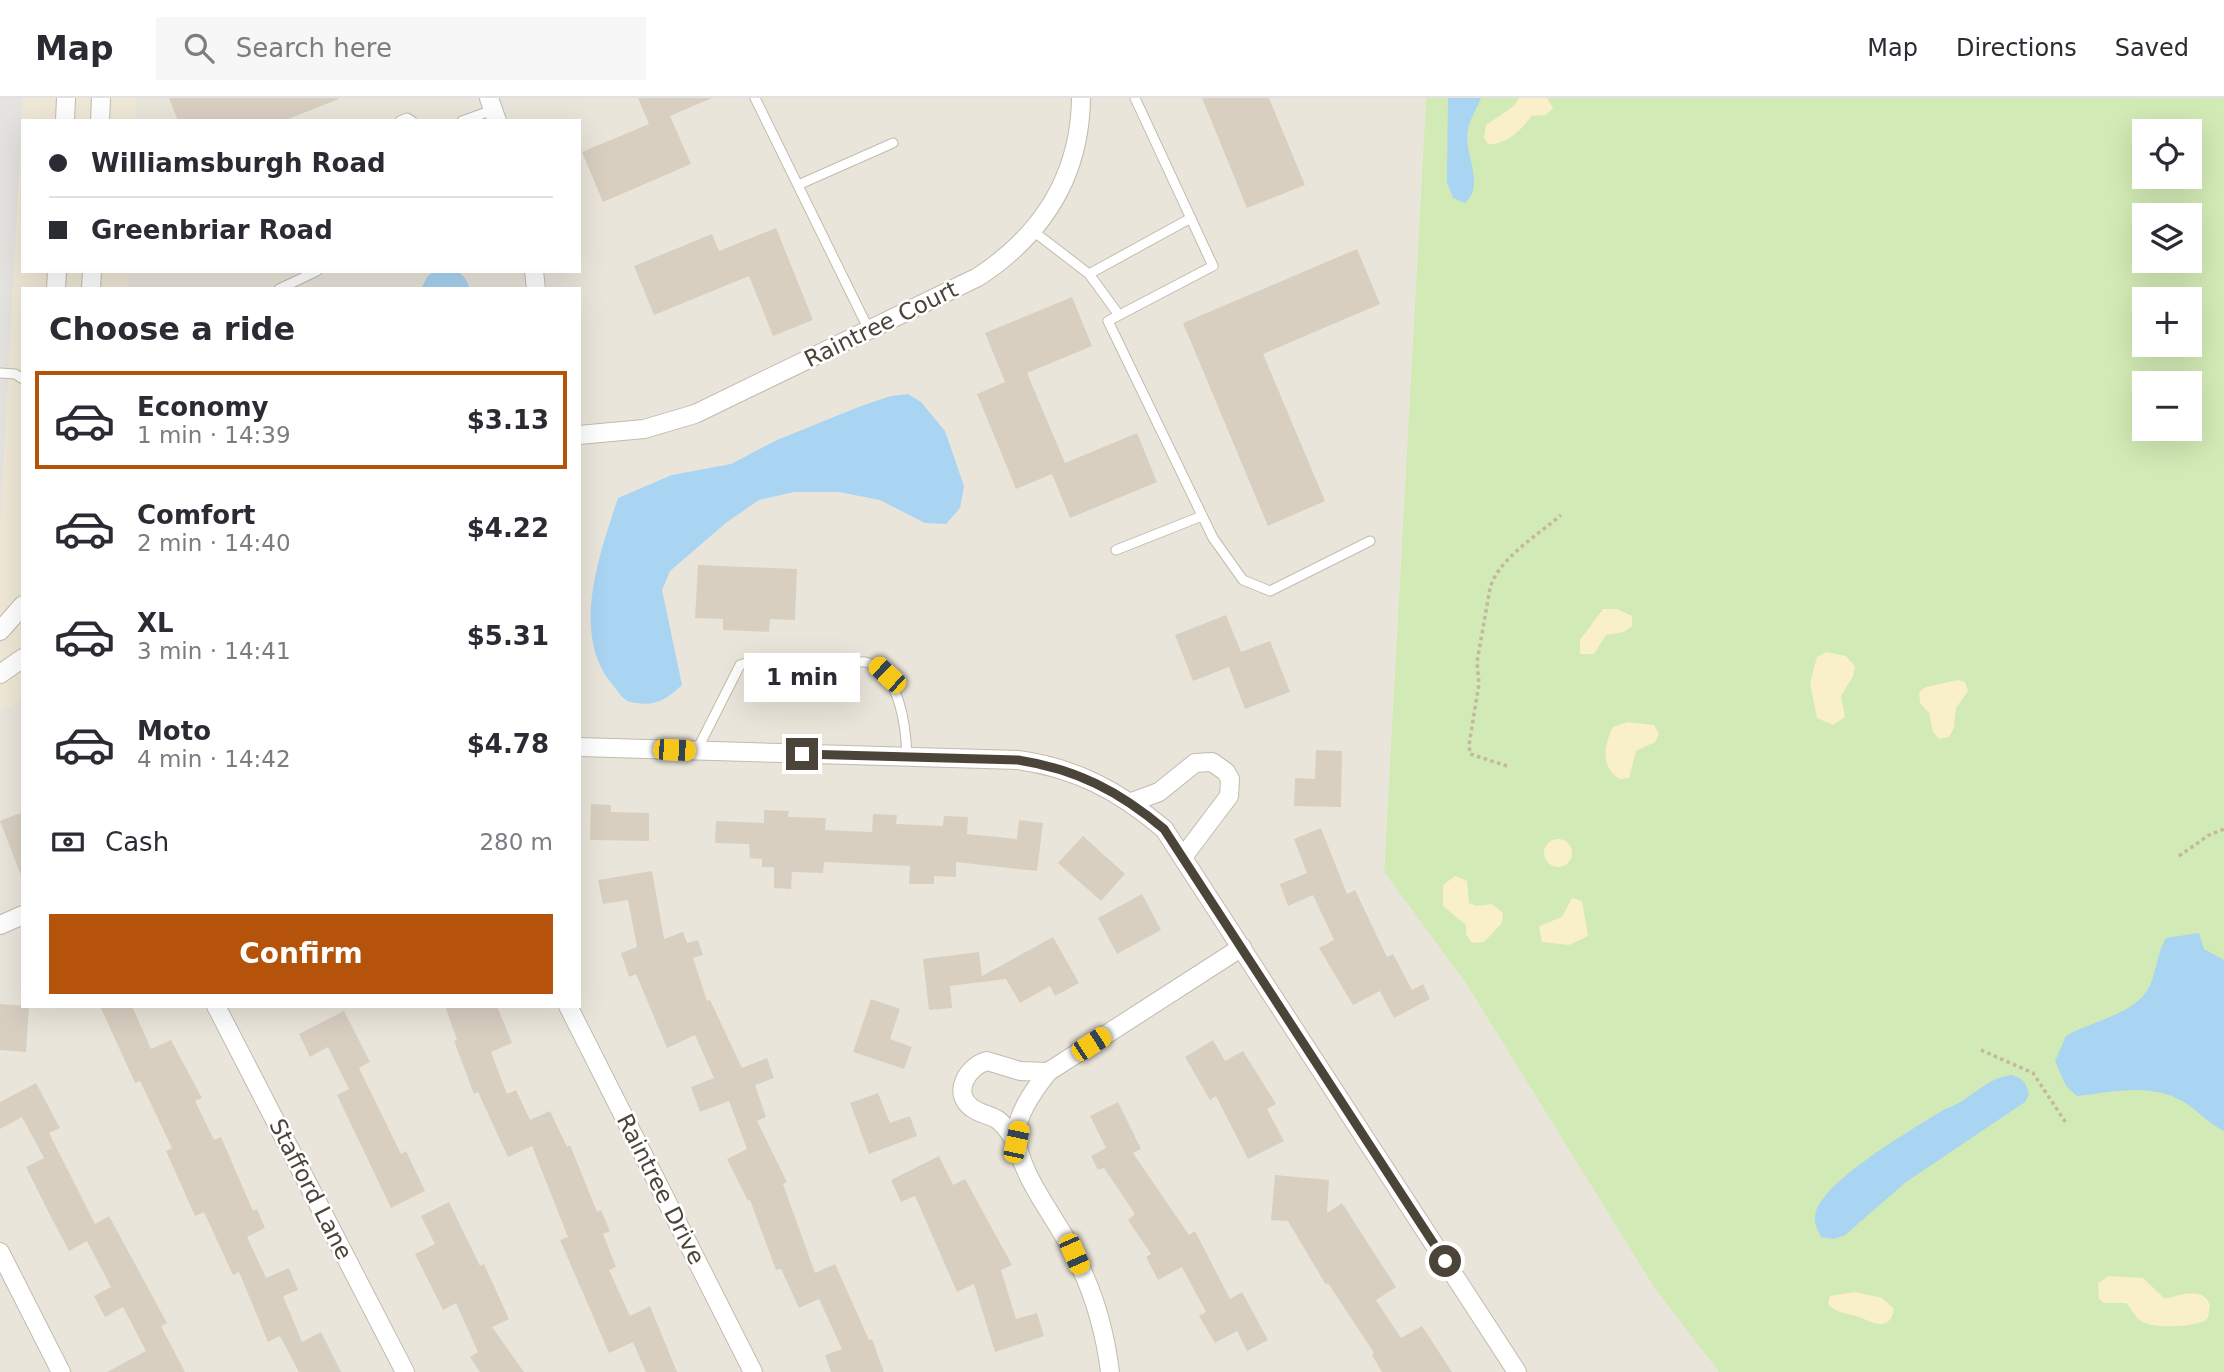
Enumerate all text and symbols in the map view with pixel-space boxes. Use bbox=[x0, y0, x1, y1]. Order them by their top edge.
search box bbox=[156, 17, 646, 80]
text: Map bbox=[35, 29, 114, 68]
icon: search bbox=[180, 29, 218, 67]
text: Search here bbox=[236, 33, 392, 63]
text: Map bbox=[1867, 34, 1918, 62]
text: Directions bbox=[1956, 34, 2077, 62]
text: Saved bbox=[2115, 34, 2189, 62]
map controls bbox=[2132, 119, 2202, 441]
button: locate bbox=[2132, 119, 2202, 189]
text: Williamsburgh Road bbox=[91, 148, 386, 178]
button: layers bbox=[2132, 203, 2202, 273]
text: Greenbriar Road bbox=[91, 215, 333, 245]
street label: Raintree Court bbox=[800, 276, 962, 372]
button: + bbox=[2132, 287, 2202, 357]
text: Choose a ride bbox=[49, 310, 295, 348]
button: − bbox=[2132, 371, 2202, 441]
icon: car bbox=[53, 389, 116, 452]
text: Economy bbox=[137, 392, 268, 422]
text: $3.13 bbox=[467, 405, 549, 435]
text: 1 min · 14:39 bbox=[137, 422, 291, 448]
icon: car bbox=[53, 497, 116, 560]
text: Comfort bbox=[137, 500, 255, 530]
text: $4.22 bbox=[467, 513, 549, 543]
text: 2 min · 14:40 bbox=[137, 530, 291, 556]
icon: car bbox=[53, 605, 116, 668]
text: XL bbox=[137, 608, 174, 638]
text: $5.31 bbox=[467, 621, 549, 651]
text: 3 min · 14:41 bbox=[137, 638, 291, 664]
callout: 1 min bbox=[744, 652, 860, 702]
car bbox=[865, 653, 910, 697]
text: 1 min bbox=[766, 664, 838, 690]
icon: car bbox=[53, 713, 116, 776]
text: Moto bbox=[137, 716, 211, 746]
text: $4.78 bbox=[467, 729, 549, 759]
route end bbox=[786, 738, 818, 770]
car bbox=[653, 739, 696, 761]
text: 4 min · 14:42 bbox=[137, 746, 291, 772]
icon: cash bbox=[49, 823, 87, 861]
text: Cash bbox=[105, 827, 169, 857]
text: 280 m bbox=[479, 829, 553, 855]
button: Confirm bbox=[49, 914, 553, 994]
car bbox=[1068, 1024, 1115, 1064]
street label: Raintree Drive bbox=[612, 1109, 710, 1269]
street label: Stafford Lane bbox=[264, 1114, 358, 1264]
car bbox=[1002, 1119, 1031, 1165]
car bbox=[1056, 1231, 1093, 1277]
route start bbox=[1429, 1245, 1461, 1277]

